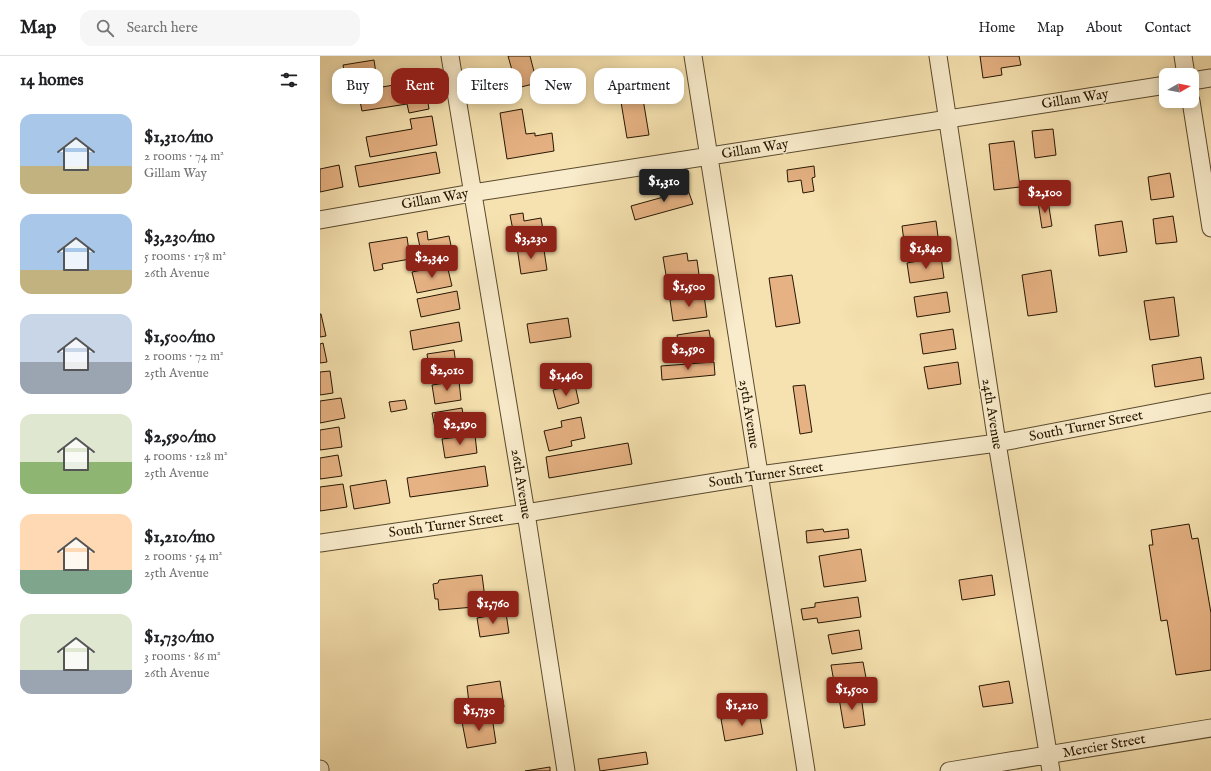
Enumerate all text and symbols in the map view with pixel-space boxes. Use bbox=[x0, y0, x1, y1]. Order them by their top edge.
search box bbox=[80, 10, 360, 46]
text: Map bbox=[20, 16, 56, 40]
icon: search bbox=[94, 17, 116, 39]
text: Search here bbox=[126, 18, 198, 37]
text: Home bbox=[979, 19, 1015, 37]
text: Map bbox=[1037, 19, 1064, 37]
text: About bbox=[1086, 19, 1122, 37]
text: Contact bbox=[1144, 19, 1191, 37]
chip: Buy bbox=[332, 68, 383, 104]
chip: Rent bbox=[391, 68, 449, 104]
chip: Filters bbox=[457, 68, 522, 104]
chip: New bbox=[530, 68, 586, 104]
chip: Apartment bbox=[594, 68, 684, 104]
north arrow bbox=[1159, 68, 1199, 108]
map controls bbox=[1159, 68, 1199, 108]
icon: filters bbox=[278, 69, 300, 91]
text: 14 homes bbox=[20, 70, 83, 91]
street label: Gillam Way bbox=[1040, 85, 1110, 113]
text: $1,310/mo bbox=[144, 127, 213, 148]
icon: home bbox=[52, 130, 100, 178]
street label: Gillam Way bbox=[720, 135, 790, 163]
text: 2 rooms · 74 m² bbox=[144, 148, 224, 165]
text: Gillam Way bbox=[144, 165, 207, 182]
pin: $1,310 bbox=[631, 169, 697, 203]
text: $1,310 bbox=[648, 173, 680, 190]
pin: $2,100 bbox=[1012, 180, 1078, 214]
street label: Gillam Way bbox=[400, 184, 470, 214]
text: $2,100 bbox=[1028, 184, 1062, 201]
pin: $3,230 bbox=[498, 226, 564, 260]
text: $3,230/mo bbox=[144, 227, 215, 248]
icon: home bbox=[52, 230, 100, 278]
text: $3,230 bbox=[515, 230, 547, 247]
pin: $1,840 bbox=[893, 236, 959, 270]
text: $1,840 bbox=[909, 240, 943, 257]
pin: $2,340 bbox=[399, 245, 465, 279]
text: 5 rooms · 178 m² bbox=[144, 248, 226, 265]
text: $2,340 bbox=[415, 249, 449, 266]
text: 26th Avenue bbox=[144, 265, 210, 282]
pin: $1,500 bbox=[656, 274, 722, 308]
text: $1,500 bbox=[673, 278, 705, 295]
text: $1,500/mo bbox=[144, 327, 215, 348]
icon: home bbox=[52, 330, 100, 378]
pin: $2,590 bbox=[655, 337, 721, 371]
text: $2,590 bbox=[671, 341, 705, 358]
text: 2 rooms · 72 m² bbox=[144, 348, 224, 365]
pin: $2,010 bbox=[414, 358, 480, 392]
text: $2,010 bbox=[430, 362, 464, 379]
pin: $1,460 bbox=[533, 363, 599, 397]
text: 25th Avenue bbox=[144, 365, 209, 382]
text: $1,460 bbox=[549, 367, 583, 384]
street label: 24th Avenue bbox=[978, 377, 1007, 451]
street label: 25th Avenue bbox=[735, 378, 763, 450]
street label: South Turner Street bbox=[1028, 406, 1145, 446]
pin: $2,190 bbox=[427, 412, 493, 446]
text: $2,190 bbox=[443, 416, 477, 433]
text: $2,590/mo bbox=[144, 427, 216, 448]
icon: home bbox=[52, 430, 100, 478]
text: 4 rooms · 128 m² bbox=[144, 448, 228, 465]
street label: 26th Avenue bbox=[507, 448, 535, 521]
street label: South Turner Street bbox=[708, 458, 825, 492]
text: 25th Avenue bbox=[144, 465, 209, 482]
street label: South Turner Street bbox=[388, 508, 505, 542]
text: $1,210/mo bbox=[144, 527, 215, 548]
icon: home bbox=[52, 530, 100, 578]
text: 2 rooms · 54 m² bbox=[144, 548, 222, 565]
text: 25th Avenue bbox=[144, 565, 209, 582]
pin: $1,760 bbox=[460, 591, 526, 625]
text: $1,760 bbox=[477, 595, 509, 612]
text: $1,730/mo bbox=[144, 627, 214, 648]
icon: home bbox=[52, 630, 100, 678]
text: 3 rooms · 86 m² bbox=[144, 648, 221, 665]
text: 26th Avenue bbox=[144, 665, 210, 682]
pin: $1,500 bbox=[819, 677, 885, 711]
text: $1,500 bbox=[836, 681, 868, 698]
pin: $1,210 bbox=[709, 693, 775, 727]
text: $1,210 bbox=[726, 697, 758, 714]
pin: $1,730 bbox=[446, 698, 512, 732]
text: $1,730 bbox=[463, 702, 495, 719]
street label: Mercier Street bbox=[1061, 730, 1147, 762]

